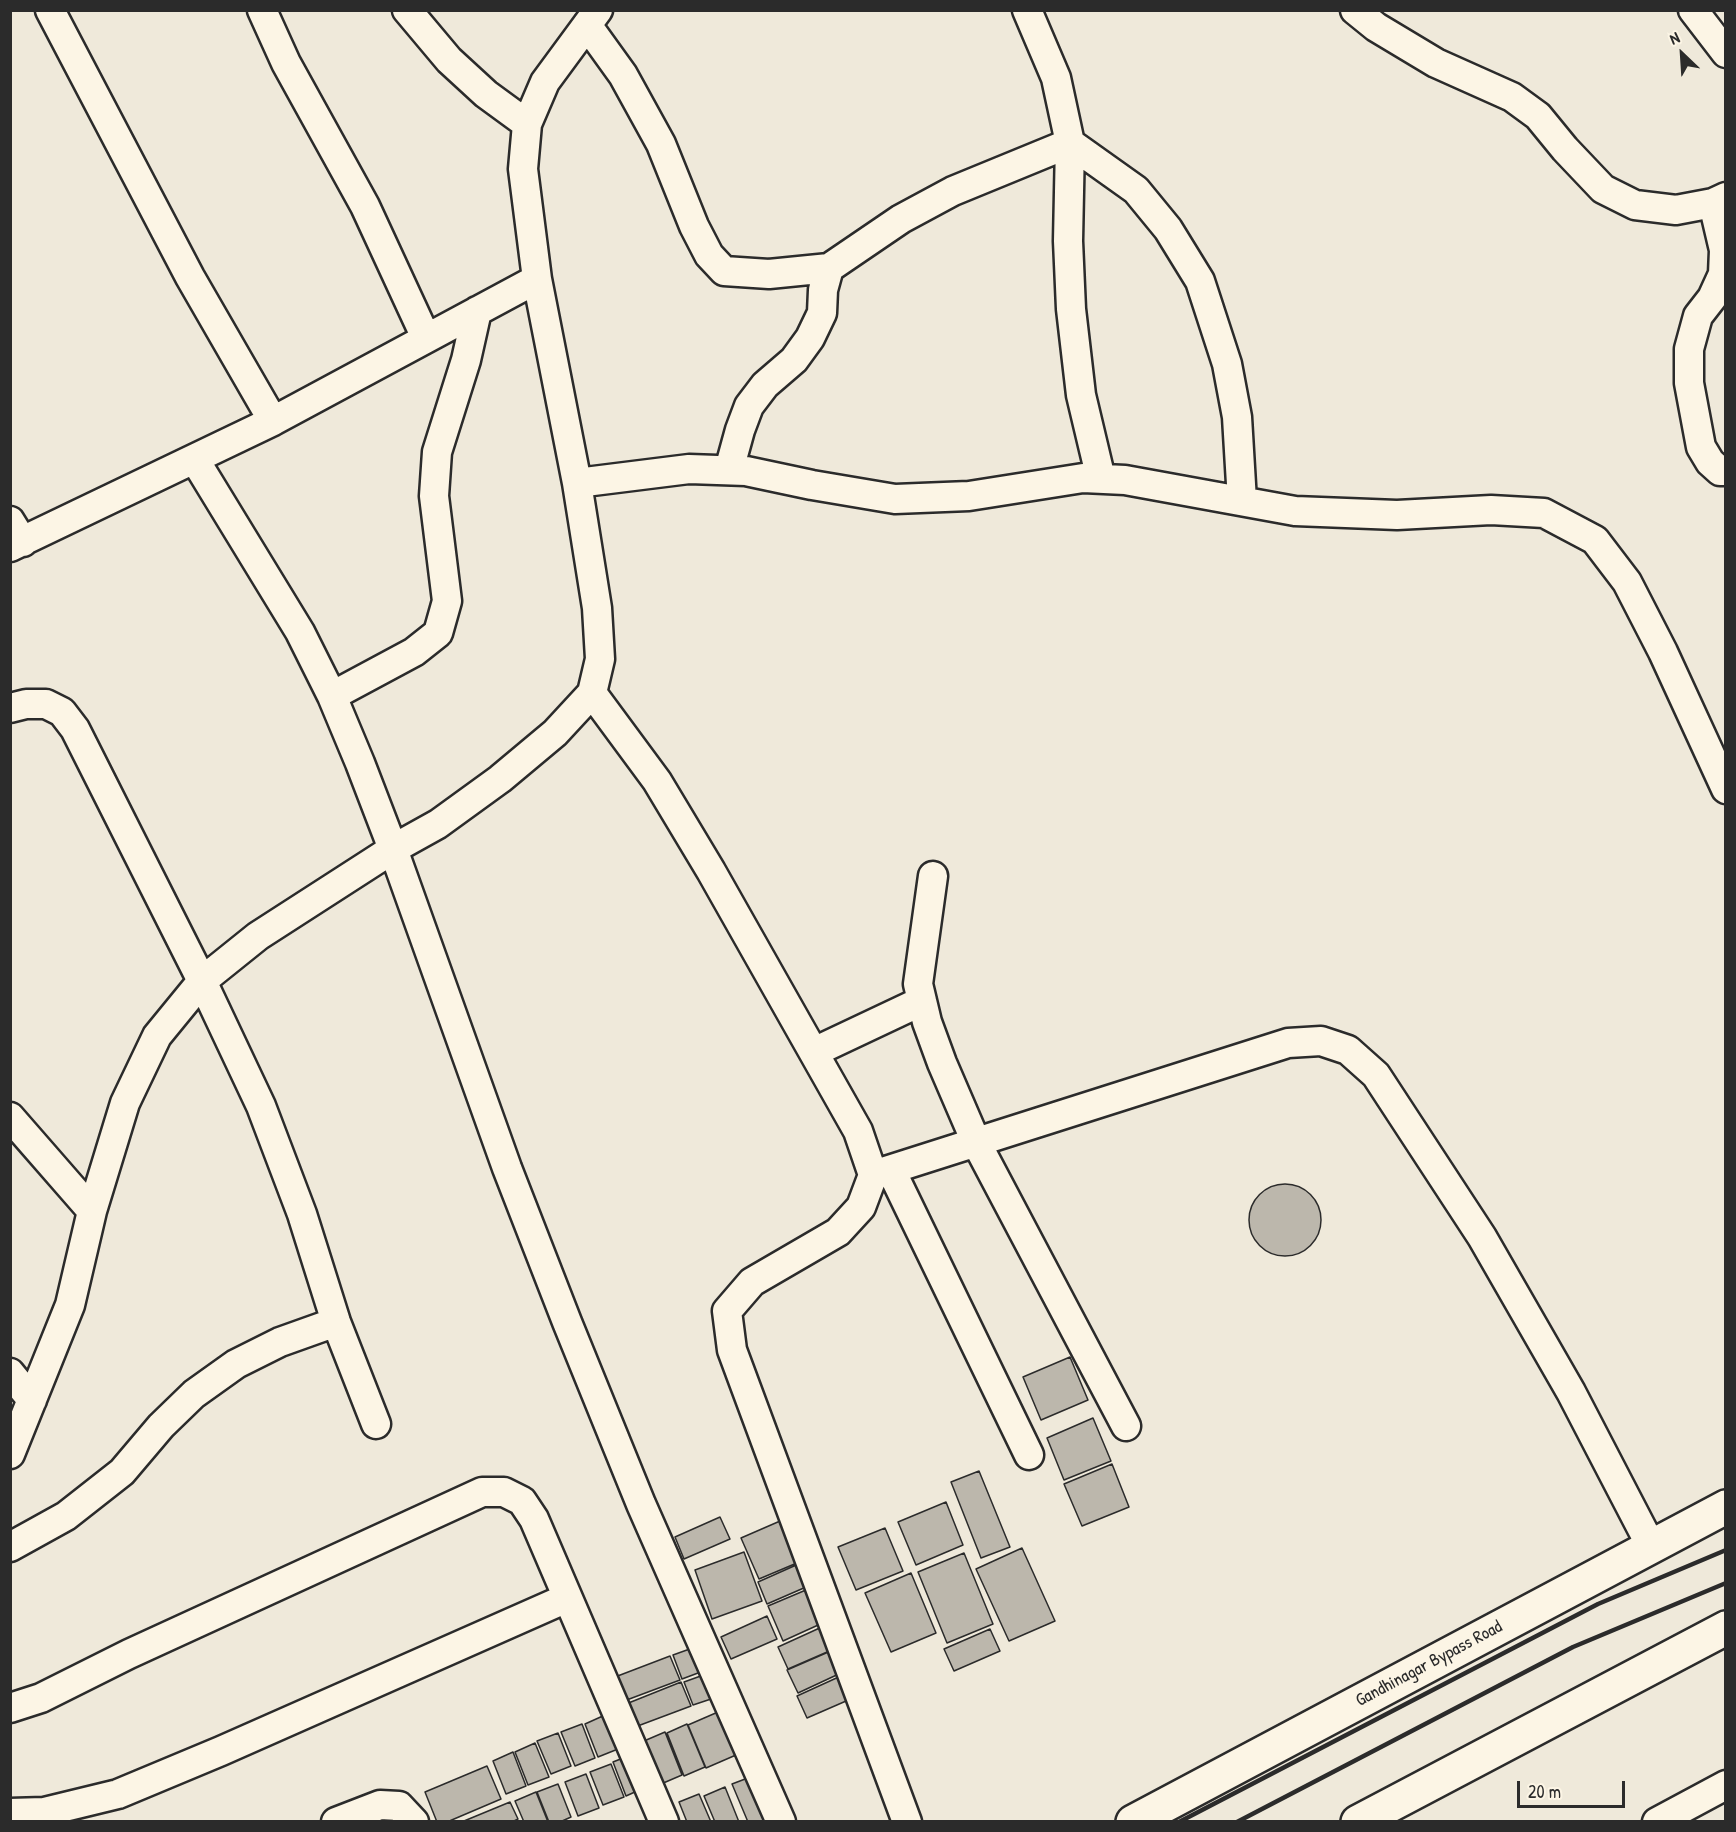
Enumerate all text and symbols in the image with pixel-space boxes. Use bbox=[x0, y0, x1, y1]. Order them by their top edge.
north arrow bbox=[1652, 24, 1712, 84]
text: N bbox=[1666, 26, 1683, 49]
street label: Gandhinagar Bypass Road bbox=[1352, 1616, 1506, 1712]
scale bar bbox=[1520, 1769, 1628, 1807]
text: 20 m bbox=[1528, 1779, 1561, 1804]

